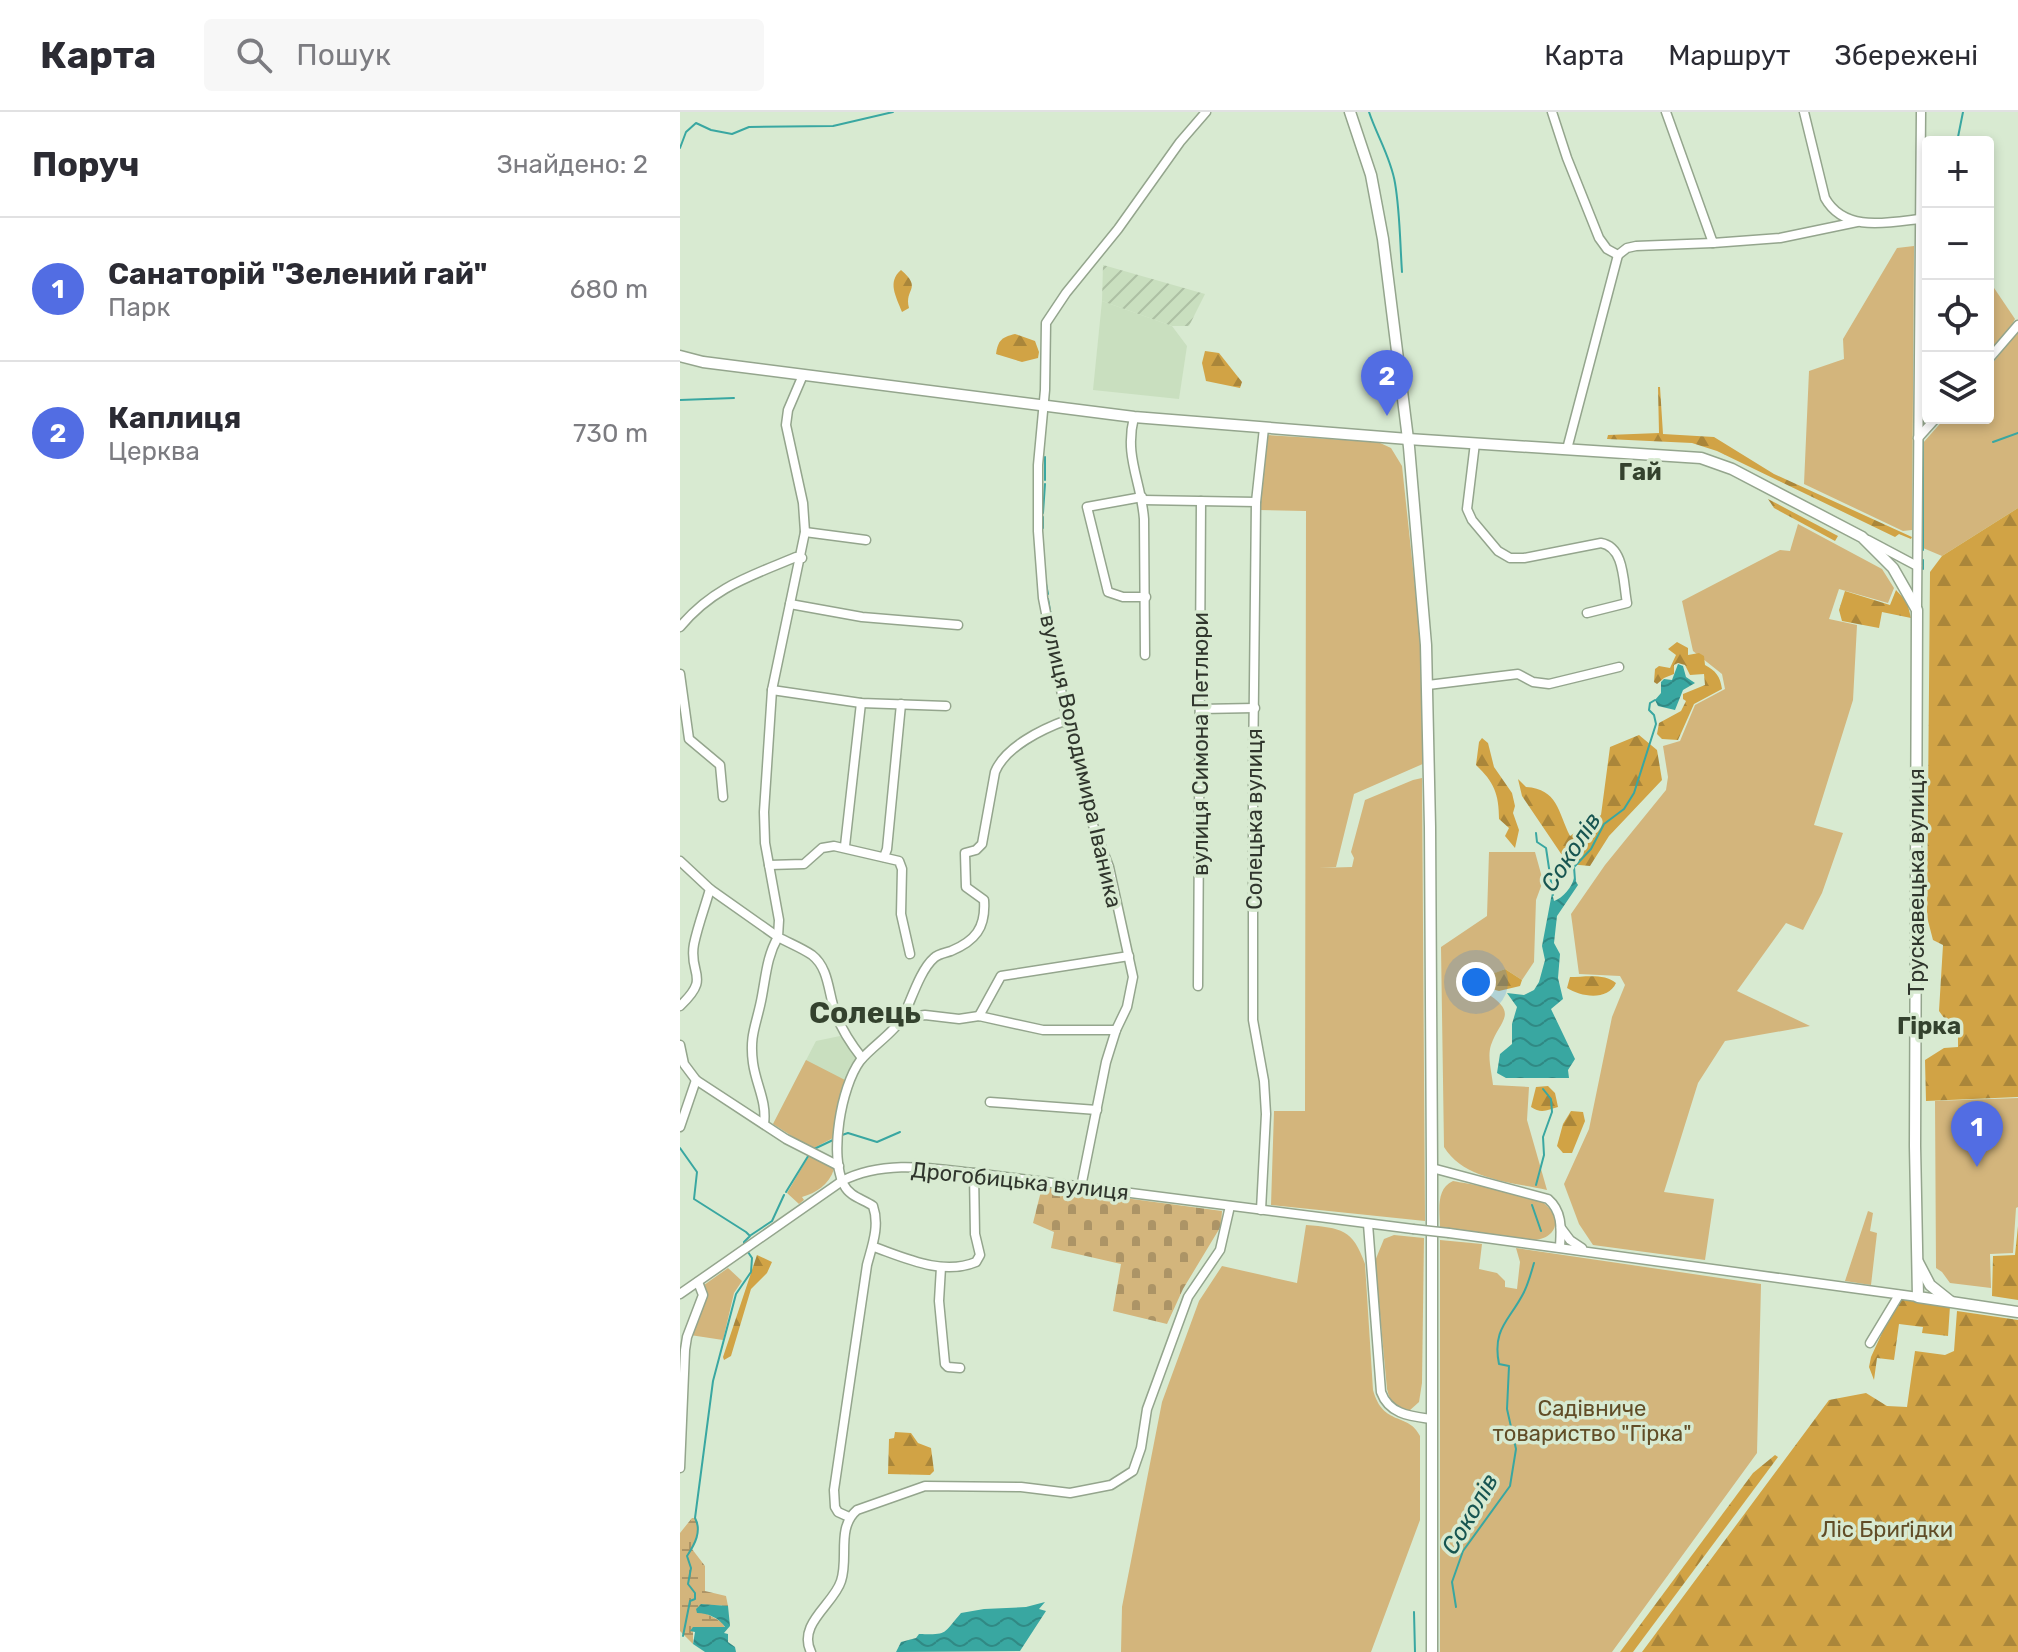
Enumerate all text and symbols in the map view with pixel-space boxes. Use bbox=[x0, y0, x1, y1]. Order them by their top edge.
search box bbox=[204, 19, 764, 91]
text: Карта bbox=[40, 32, 156, 78]
icon: search bbox=[232, 33, 276, 77]
text: Пошук bbox=[296, 37, 391, 73]
text: Карта bbox=[1544, 39, 1624, 72]
text: Маршрут bbox=[1668, 39, 1790, 72]
text: Збережені bbox=[1834, 39, 1978, 72]
map controls bbox=[1922, 136, 1994, 424]
button: + bbox=[1922, 136, 1994, 208]
text: Поруч bbox=[32, 144, 140, 185]
text: Знайдено: 2 bbox=[497, 149, 648, 180]
button: − bbox=[1922, 208, 1994, 280]
text: Санаторій "Зелений гай" bbox=[108, 256, 487, 292]
text: 1 bbox=[52, 274, 64, 305]
text: 680 m bbox=[570, 274, 648, 305]
button: locate bbox=[1922, 280, 1994, 352]
text: Парк bbox=[108, 292, 170, 323]
pin: 2 bbox=[1361, 350, 1413, 416]
button: layers bbox=[1922, 352, 1994, 424]
text: Каплиця bbox=[108, 400, 241, 436]
text: 2 bbox=[50, 418, 66, 449]
text: 730 m bbox=[573, 418, 648, 449]
text: Церква bbox=[108, 436, 200, 467]
district label: Гай bbox=[1618, 458, 1662, 486]
street label: вулиця Володимира Іваника bbox=[1034, 612, 1128, 910]
street label: вулиця Симона Петлюри bbox=[1187, 612, 1214, 876]
street label: Солецька вулиця bbox=[1241, 728, 1268, 910]
street label: Трускавецька вулиця bbox=[1903, 768, 1930, 996]
water label: Соколів bbox=[1535, 807, 1607, 897]
your location bbox=[1456, 962, 1496, 1002]
district label: Солець bbox=[809, 995, 921, 1031]
district label: Гірка bbox=[1897, 1012, 1961, 1040]
pin: 1 bbox=[1951, 1101, 2003, 1167]
street label: Дрогобицька вулиця bbox=[910, 1156, 1130, 1206]
park label: Садівниче товариство "Гірка" bbox=[1493, 1395, 1691, 1447]
water label: Соколів bbox=[1436, 1469, 1504, 1559]
park label: Ліс Бриґідки bbox=[1821, 1516, 1953, 1543]

